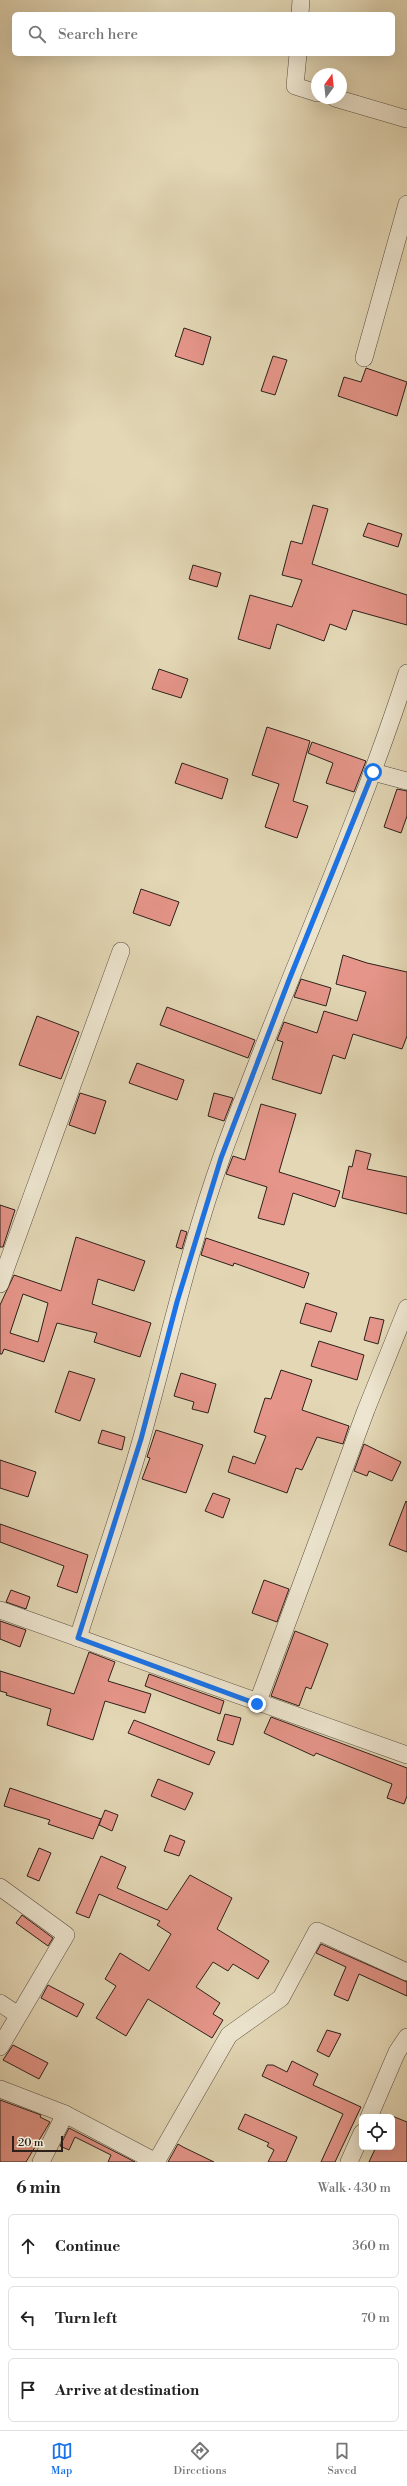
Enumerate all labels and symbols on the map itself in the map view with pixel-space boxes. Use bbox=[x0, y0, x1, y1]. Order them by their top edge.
north arrow bbox=[311, 68, 347, 104]
route start bbox=[364, 763, 382, 781]
route end bbox=[248, 1695, 266, 1713]
scale bar bbox=[12, 2134, 63, 2153]

